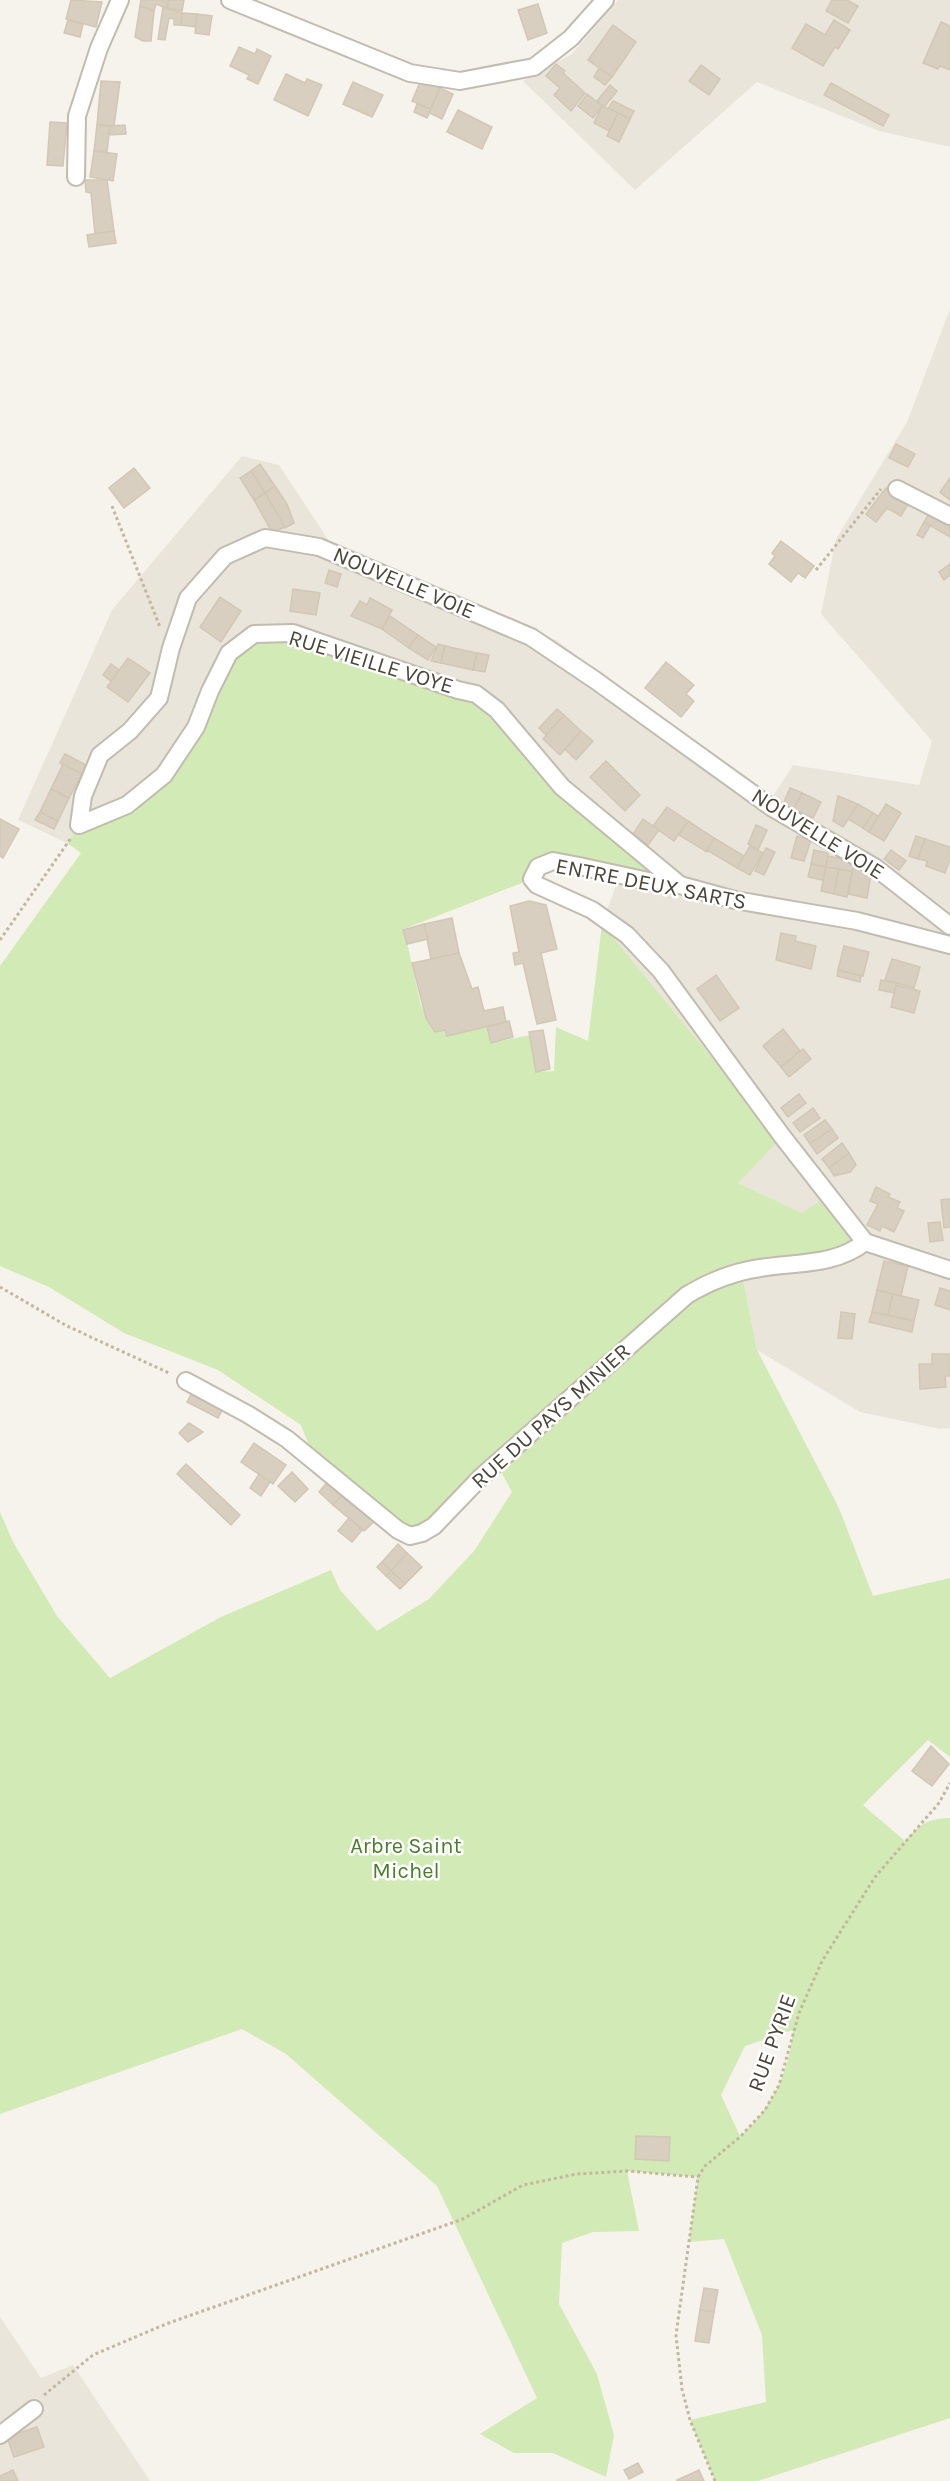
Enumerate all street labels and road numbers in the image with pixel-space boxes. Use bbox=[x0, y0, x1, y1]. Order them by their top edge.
street label: NOUVELLE VOIE bbox=[329, 541, 479, 625]
street label: RUE VIEILLE VOYE bbox=[285, 625, 457, 699]
street label: NOUVELLE VOIE bbox=[747, 783, 889, 885]
street label: ENTRE DEUX SARTS bbox=[553, 853, 749, 915]
street label: RUE DU PAYS MINIER bbox=[466, 1338, 636, 1494]
street label: RUE PYRIE bbox=[742, 1991, 802, 2095]

